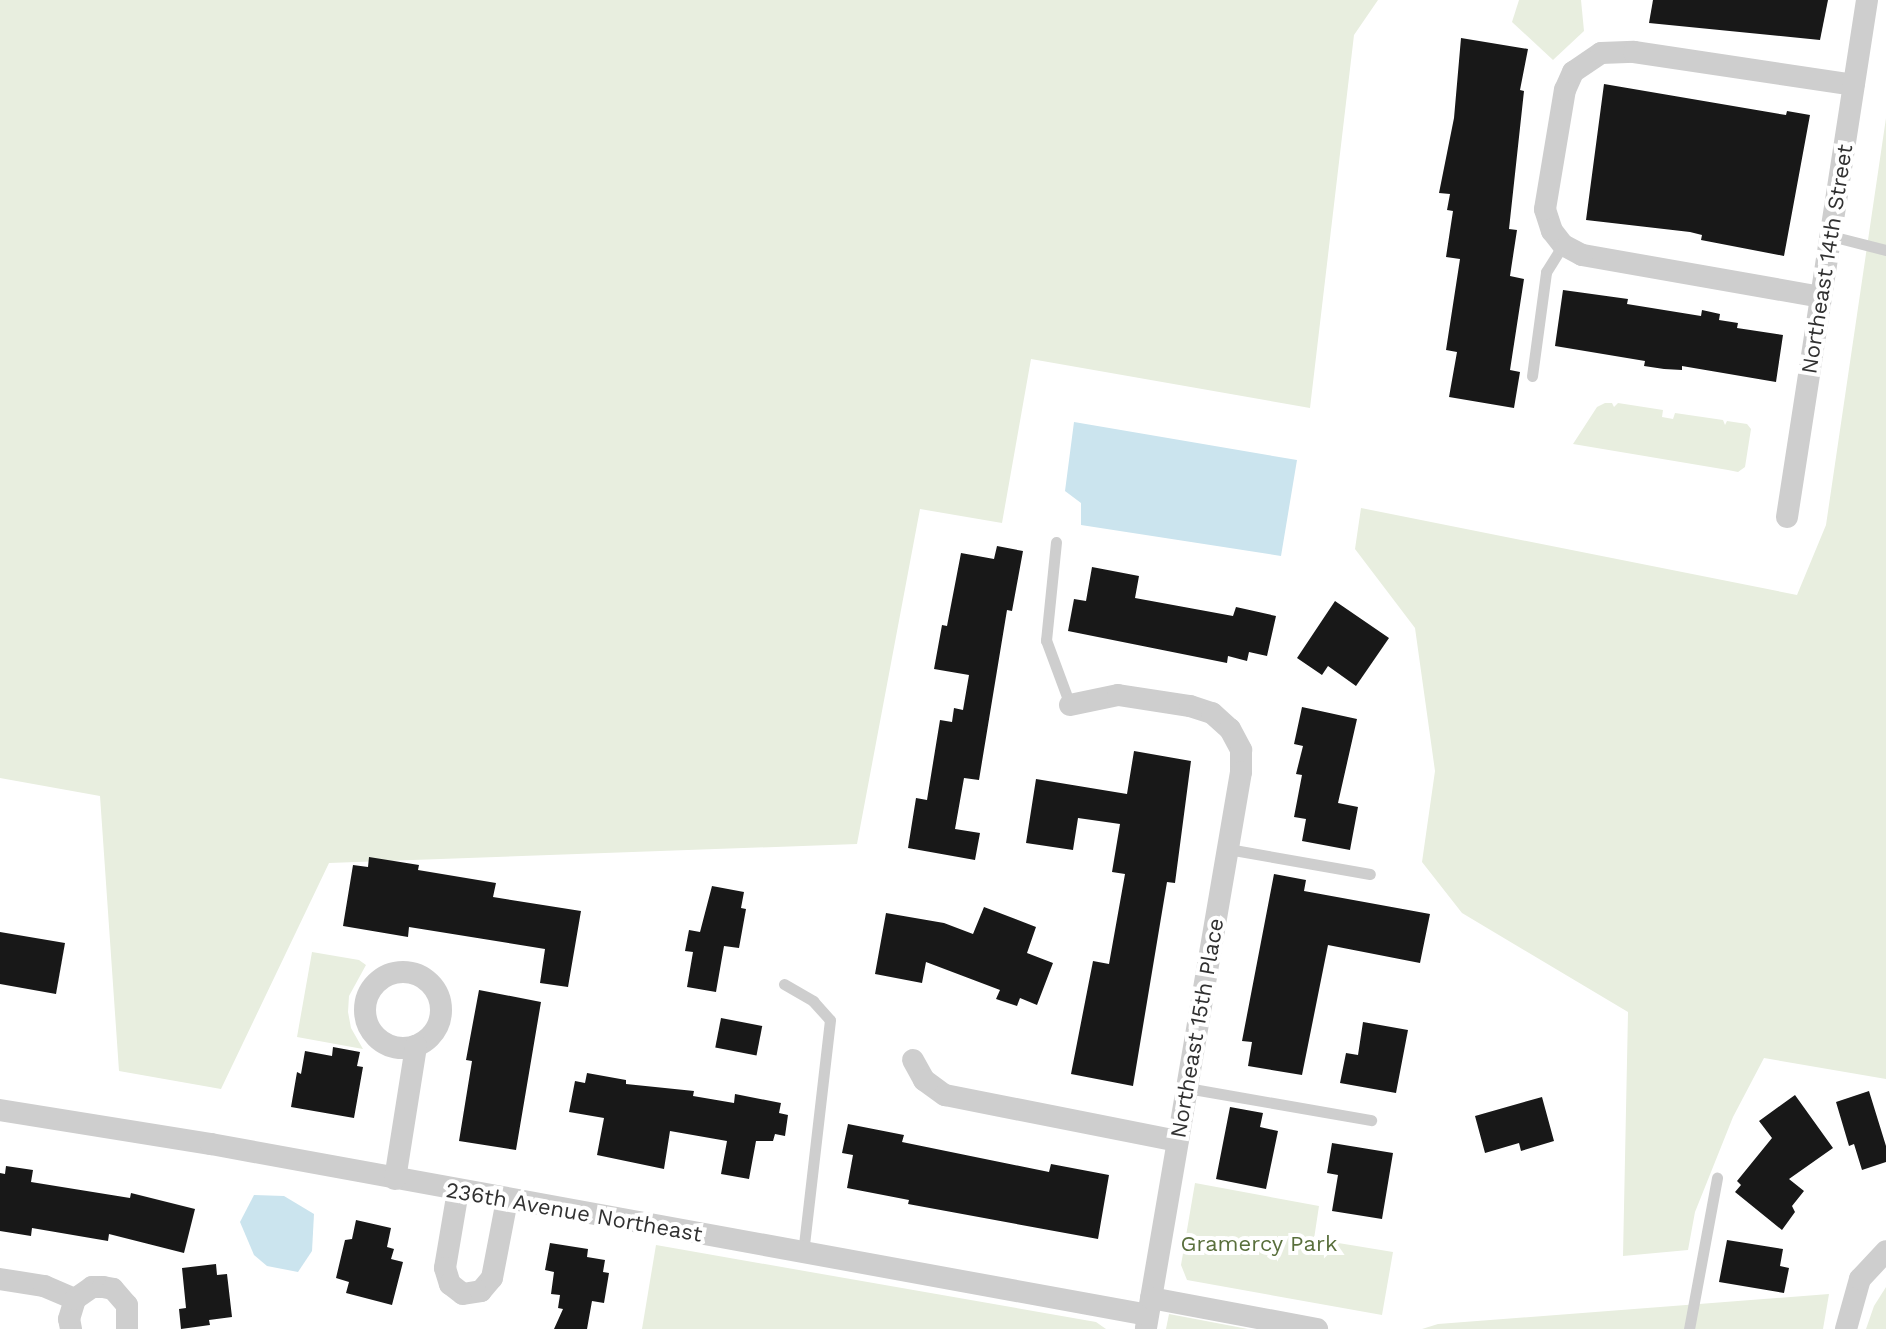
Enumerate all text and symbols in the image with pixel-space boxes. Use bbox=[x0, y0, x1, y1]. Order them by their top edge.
street label: Northeast 14th Street bbox=[1796, 142, 1858, 376]
street label: Northeast 15th Place bbox=[1165, 916, 1229, 1140]
street label: 236th Avenue Northeast bbox=[443, 1176, 705, 1248]
park label: Gramercy Park bbox=[1180, 1231, 1338, 1257]

